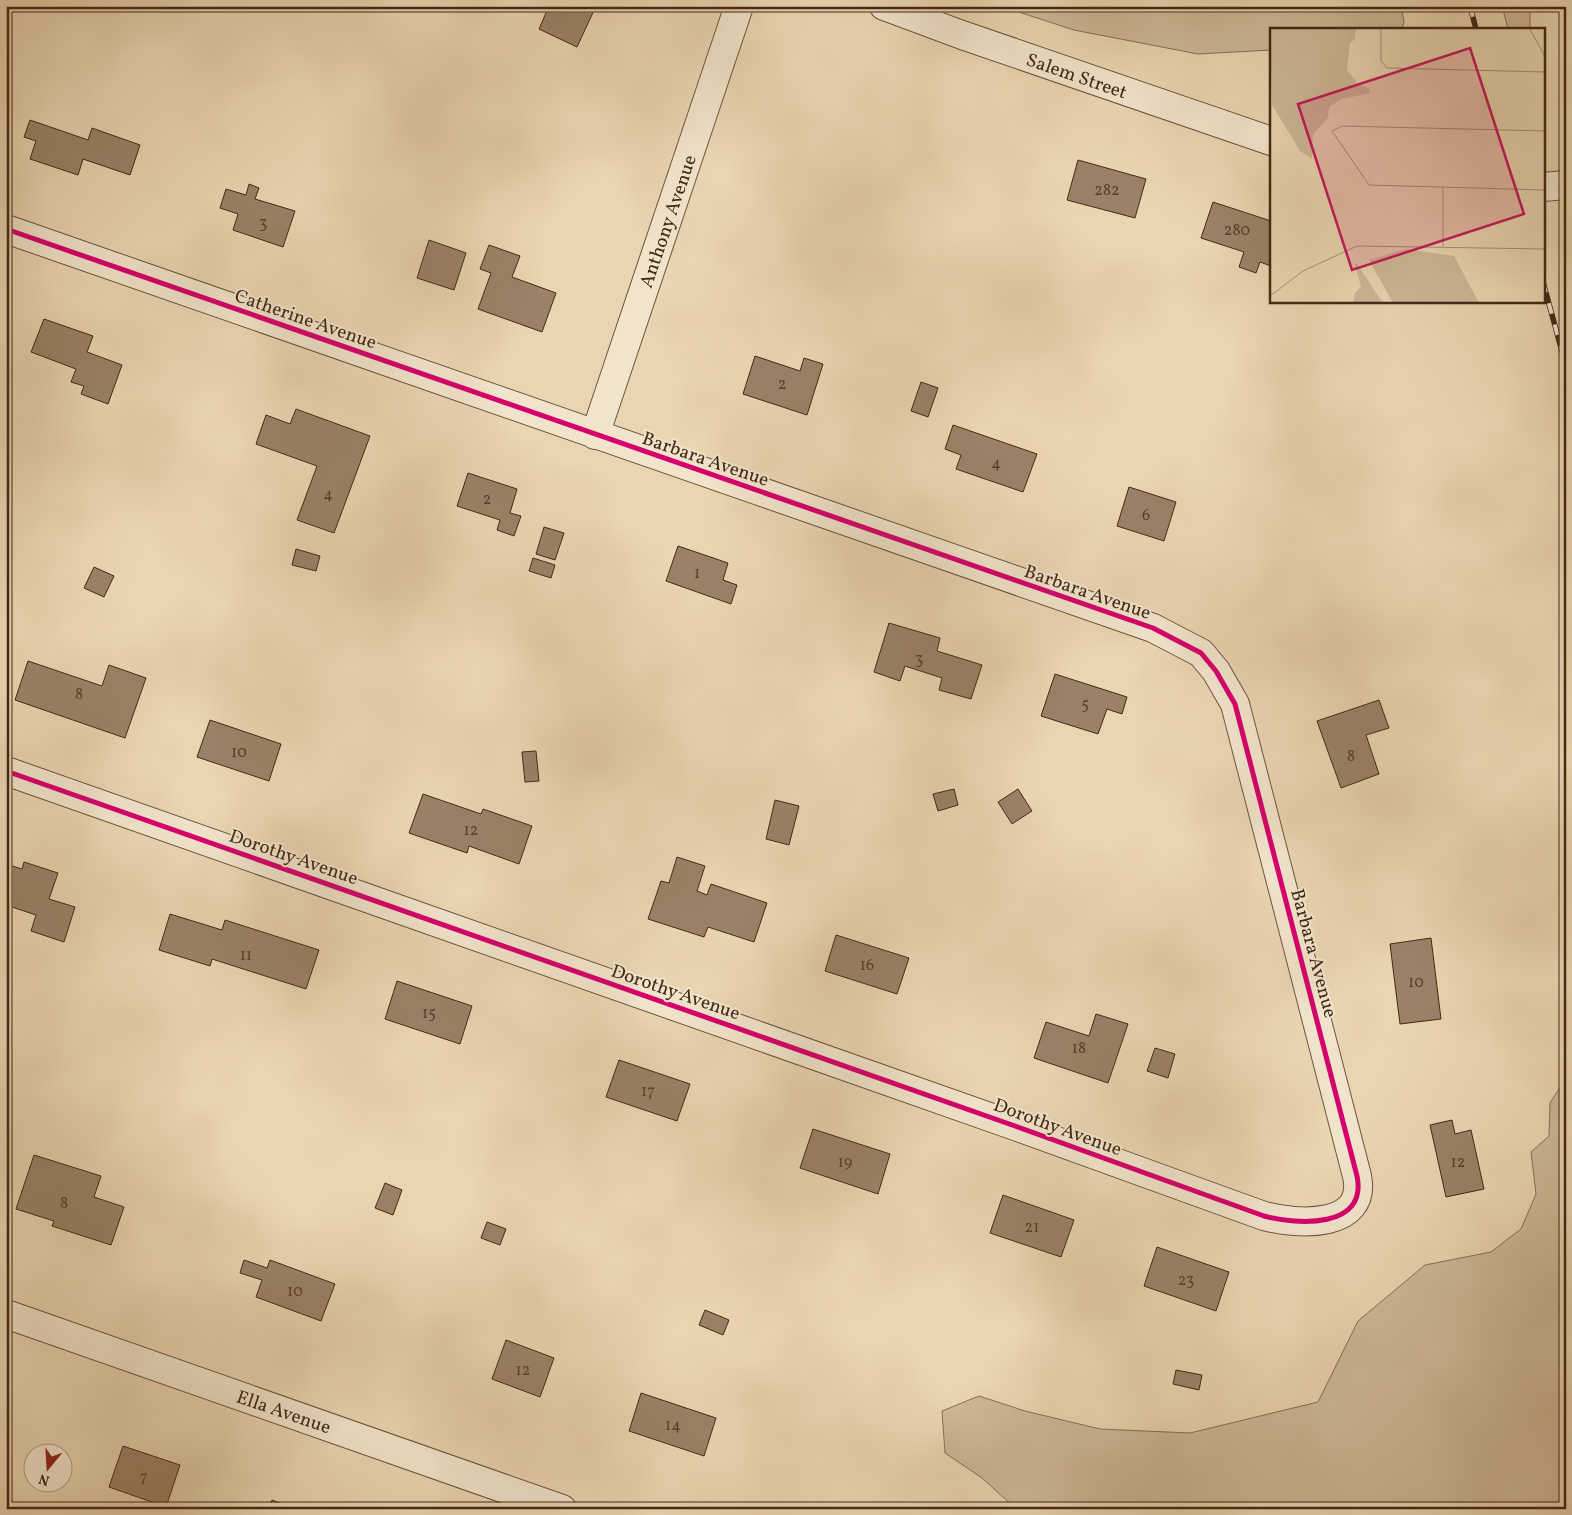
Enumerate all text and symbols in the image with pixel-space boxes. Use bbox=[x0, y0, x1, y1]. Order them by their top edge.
inset map bbox=[1270, 28, 1544, 302]
street label: Salem Street bbox=[1022, 47, 1131, 106]
street label: Anthony Avenue bbox=[634, 152, 704, 292]
house number: 282 bbox=[1094, 180, 1120, 202]
house number: 3 bbox=[259, 213, 267, 235]
house number: 280 bbox=[1224, 220, 1250, 242]
street label: Catherine Avenue bbox=[231, 283, 380, 356]
house number: 2 bbox=[778, 374, 786, 396]
street label: Barbara Avenue bbox=[638, 426, 772, 494]
house number: 4 bbox=[991, 453, 1001, 475]
house number: 4 bbox=[323, 484, 333, 506]
house number: 2 bbox=[483, 489, 491, 511]
house number: 6 bbox=[1142, 505, 1150, 527]
street label: Barbara Avenue bbox=[1020, 559, 1154, 627]
house number: 1 bbox=[694, 563, 700, 585]
house number: 3 bbox=[915, 649, 923, 671]
house number: 8 bbox=[75, 684, 83, 706]
house number: 5 bbox=[1081, 694, 1089, 716]
house number: 10 bbox=[231, 742, 247, 764]
house number: 8 bbox=[1347, 746, 1355, 768]
house number: 12 bbox=[464, 820, 478, 842]
street label: Dorothy Avenue bbox=[225, 824, 361, 892]
street label: Barbara Avenue bbox=[1283, 886, 1343, 1021]
house number: 11 bbox=[240, 945, 252, 967]
house number: 16 bbox=[860, 955, 874, 977]
street label: Dorothy Avenue bbox=[607, 959, 743, 1027]
house number: 10 bbox=[1408, 972, 1424, 994]
house number: 15 bbox=[422, 1003, 436, 1025]
house number: 18 bbox=[1072, 1038, 1086, 1060]
house number: 17 bbox=[641, 1081, 655, 1103]
street label: Dorothy Avenue bbox=[989, 1093, 1125, 1163]
house number: 19 bbox=[838, 1152, 852, 1174]
house number: 12 bbox=[1451, 1152, 1465, 1174]
house number: 8 bbox=[60, 1193, 68, 1215]
house number: 21 bbox=[1025, 1217, 1039, 1239]
house number: 23 bbox=[1178, 1270, 1194, 1292]
house number: 10 bbox=[287, 1281, 303, 1303]
house number: 12 bbox=[516, 1360, 530, 1382]
street label: Ella Avenue bbox=[233, 1385, 334, 1441]
house number: 14 bbox=[665, 1415, 681, 1437]
north arrow bbox=[22, 1442, 72, 1492]
house number: 7 bbox=[140, 1467, 148, 1489]
text: N bbox=[37, 1468, 52, 1490]

